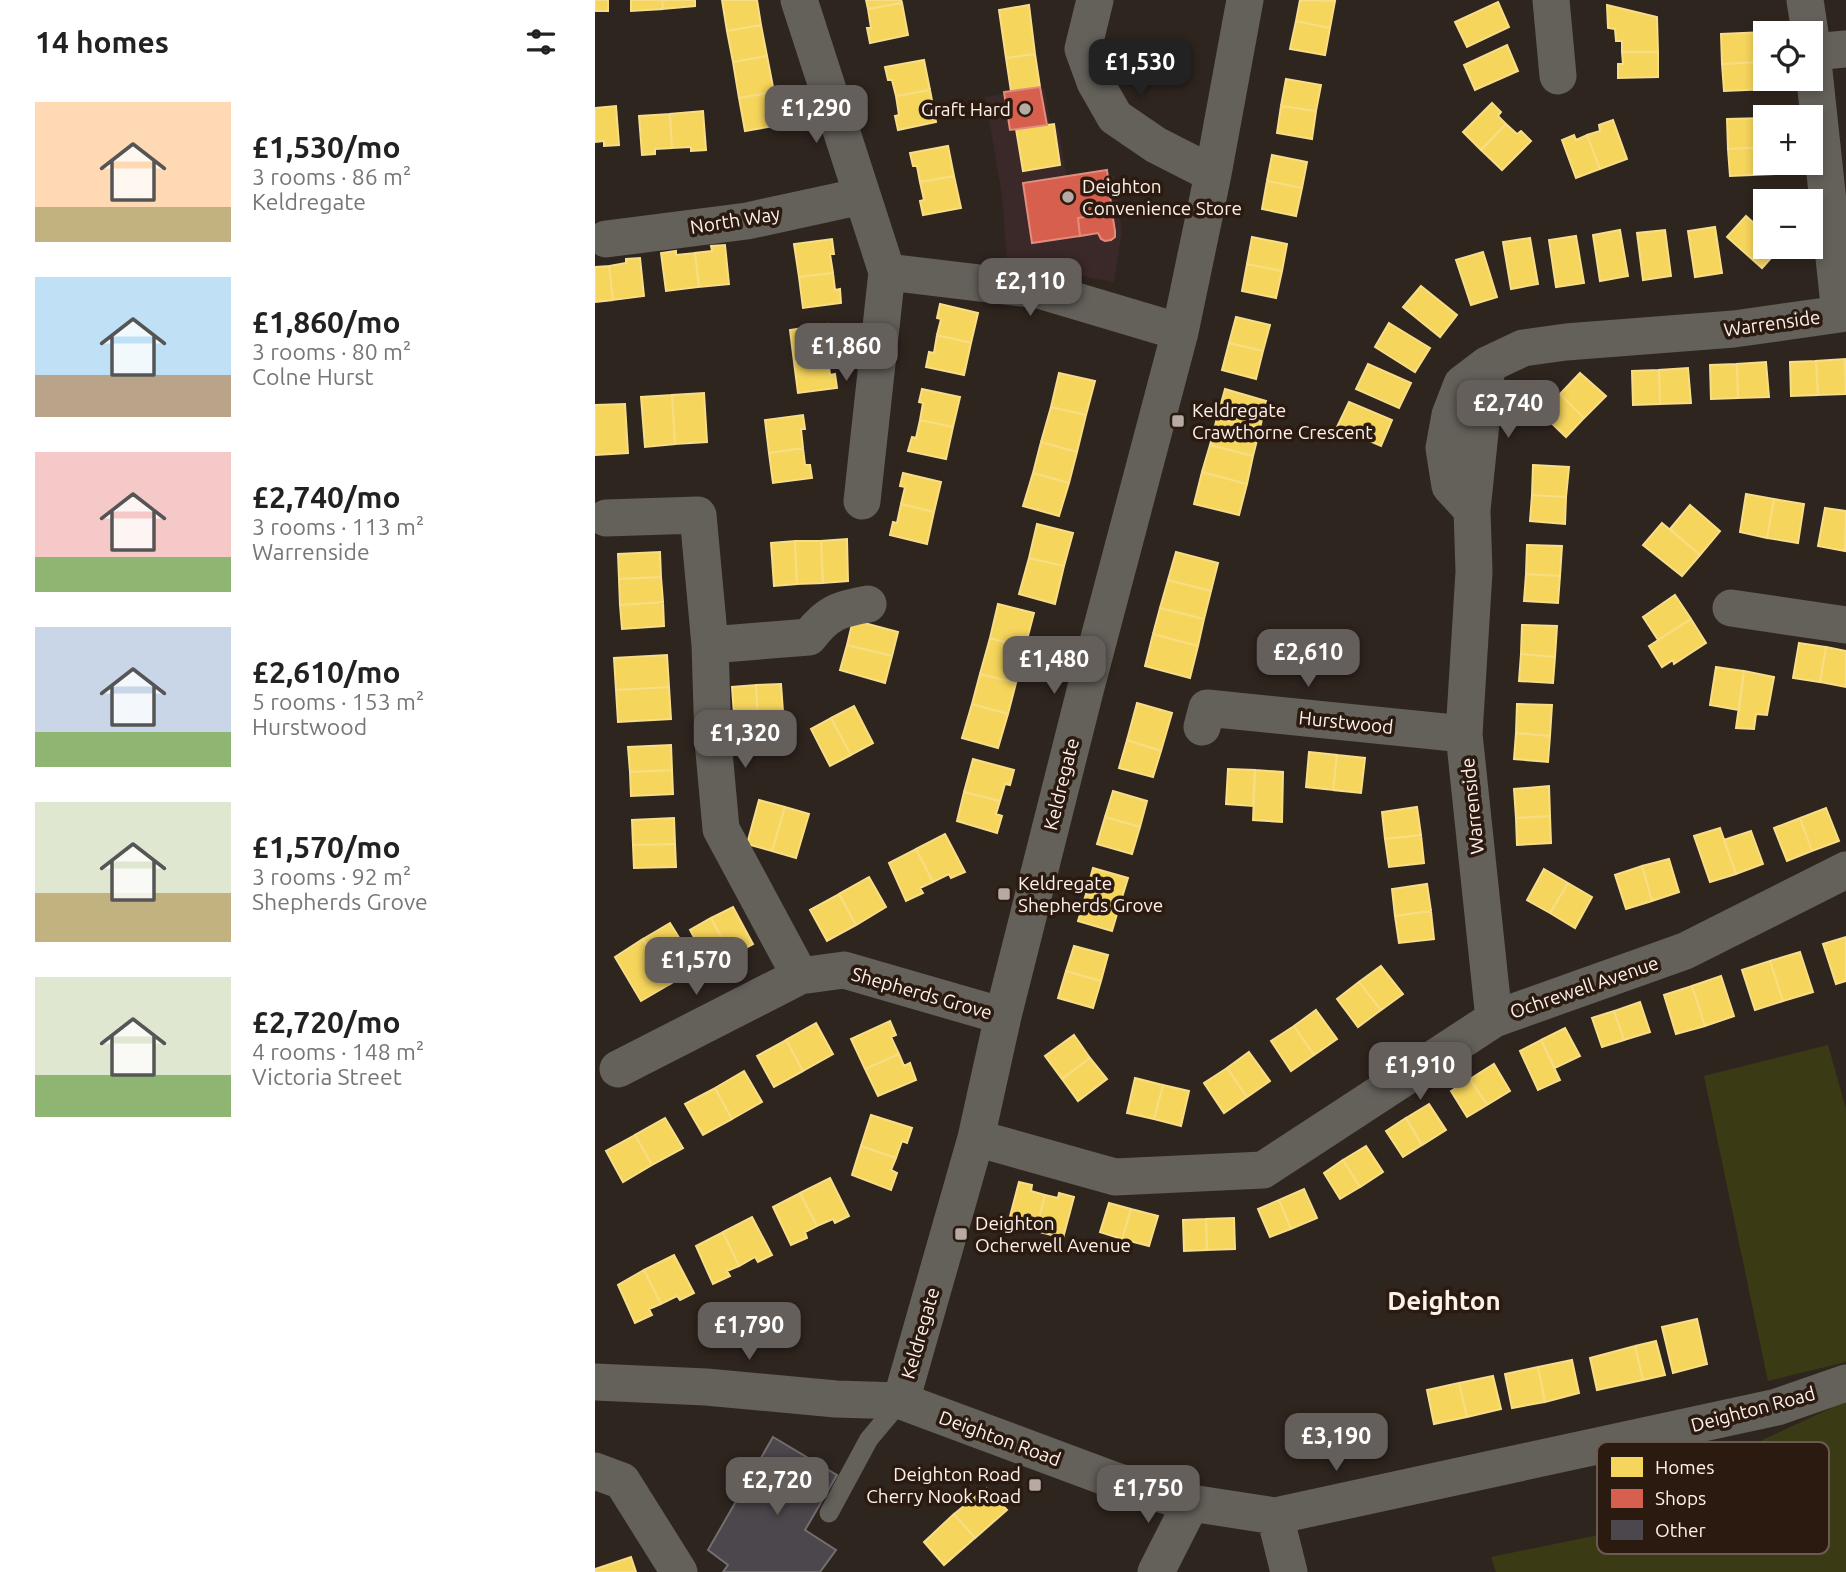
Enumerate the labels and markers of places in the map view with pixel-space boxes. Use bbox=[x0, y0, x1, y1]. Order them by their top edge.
pin: £1,530 bbox=[1083, 40, 1197, 99]
pin: £1,290 bbox=[759, 86, 873, 145]
place label: Graft Hard bbox=[921, 98, 1011, 120]
marker: Graft Hard bbox=[1017, 101, 1033, 117]
place label: Deighton Convenience Store bbox=[1082, 175, 1242, 219]
marker: Deighton Convenience Store bbox=[1060, 189, 1076, 205]
pin: £2,110 bbox=[973, 258, 1087, 318]
pin: £1,860 bbox=[789, 324, 903, 383]
pin: £2,740 bbox=[1451, 380, 1565, 440]
place label: Keldregate Crawthorne Crescent bbox=[1192, 399, 1373, 443]
marker: Keldregate Crawthorne Crescent bbox=[1170, 413, 1186, 429]
pin: £2,610 bbox=[1251, 630, 1365, 689]
pin: £1,480 bbox=[997, 636, 1111, 696]
pin: £1,320 bbox=[688, 710, 802, 770]
place label: Keldregate Shepherds Grove bbox=[1018, 872, 1163, 916]
marker: Keldregate Shepherds Grove bbox=[996, 886, 1012, 902]
pin: £1,570 bbox=[639, 937, 753, 997]
pin: £1,910 bbox=[1363, 1042, 1477, 1102]
place label: Deighton Ocherwell Avenue bbox=[975, 1212, 1131, 1256]
marker: Deighton Ocherwell Avenue bbox=[953, 1226, 969, 1242]
pin: £1,790 bbox=[692, 1302, 806, 1362]
pin: £3,190 bbox=[1279, 1414, 1393, 1473]
pin: £2,720 bbox=[720, 1458, 834, 1517]
place label: Deighton Road Cherry Nook Road bbox=[866, 1463, 1021, 1507]
pin: £1,750 bbox=[1091, 1466, 1205, 1525]
marker: Deighton Road Cherry Nook Road bbox=[1027, 1477, 1043, 1493]

